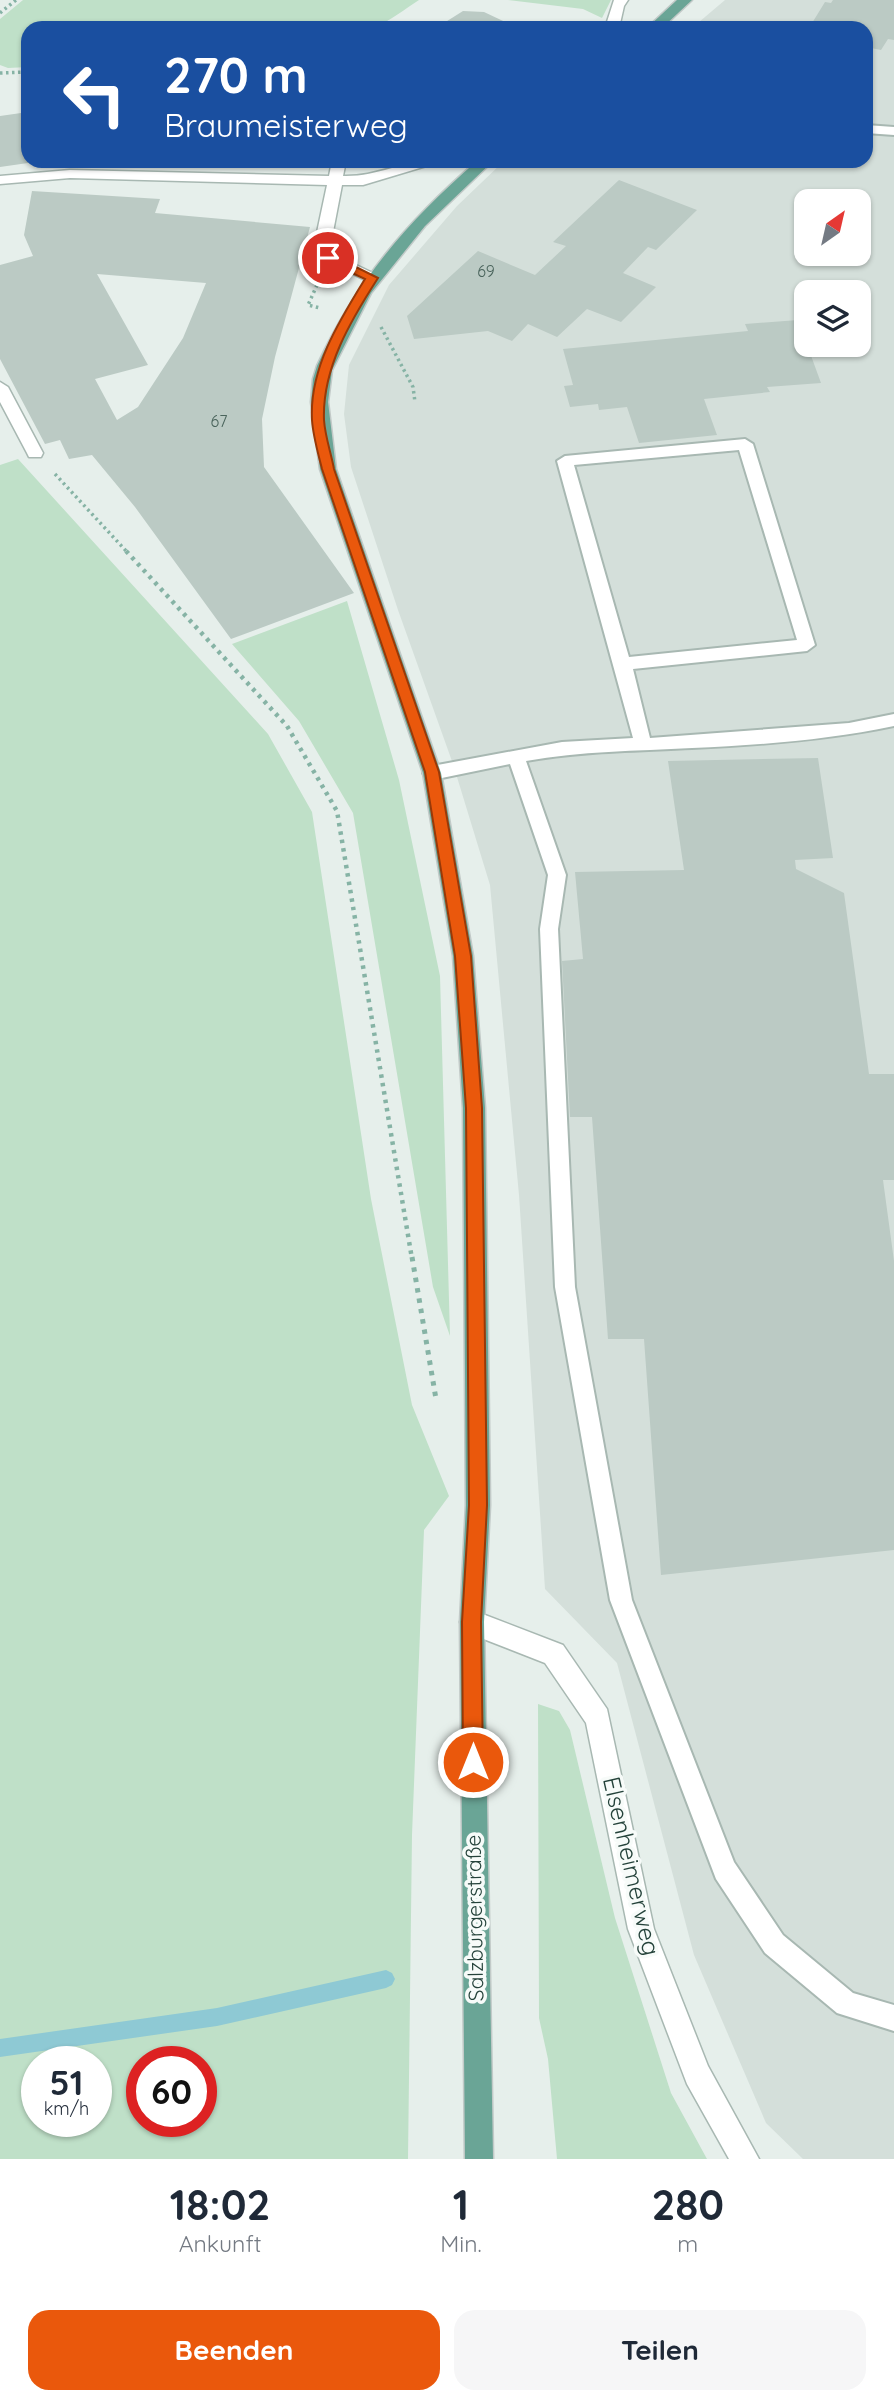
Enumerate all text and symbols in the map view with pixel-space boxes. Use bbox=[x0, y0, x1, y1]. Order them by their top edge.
text: 270 m bbox=[164, 44, 308, 105]
icon: left bbox=[49, 49, 140, 140]
text: Braumeisterweg bbox=[164, 105, 408, 145]
north arrow bbox=[794, 189, 872, 266]
map controls bbox=[794, 189, 871, 357]
pin bbox=[298, 228, 358, 288]
icon: arrive bbox=[309, 239, 347, 277]
house number: 69 bbox=[477, 261, 495, 281]
button: layers bbox=[794, 280, 871, 357]
house number: 67 bbox=[211, 411, 227, 431]
position arrow bbox=[436, 1725, 510, 1799]
street label: Elsenheimerweg bbox=[597, 1774, 667, 1958]
street label: Salzburgerstraße bbox=[460, 1834, 488, 2002]
speed limit sign: 60 bbox=[126, 2046, 217, 2137]
text: 51 bbox=[50, 2060, 83, 2104]
text: km/h bbox=[44, 2097, 89, 2120]
text: 18:02 bbox=[170, 2178, 270, 2231]
text: 1 bbox=[453, 2178, 469, 2231]
text: 280 bbox=[651, 2178, 724, 2231]
text: Ankunft bbox=[179, 2229, 262, 2258]
text: Min. bbox=[440, 2229, 482, 2258]
text: m bbox=[677, 2229, 698, 2258]
button: Beenden bbox=[28, 2310, 440, 2390]
button: Teilen bbox=[454, 2310, 866, 2390]

